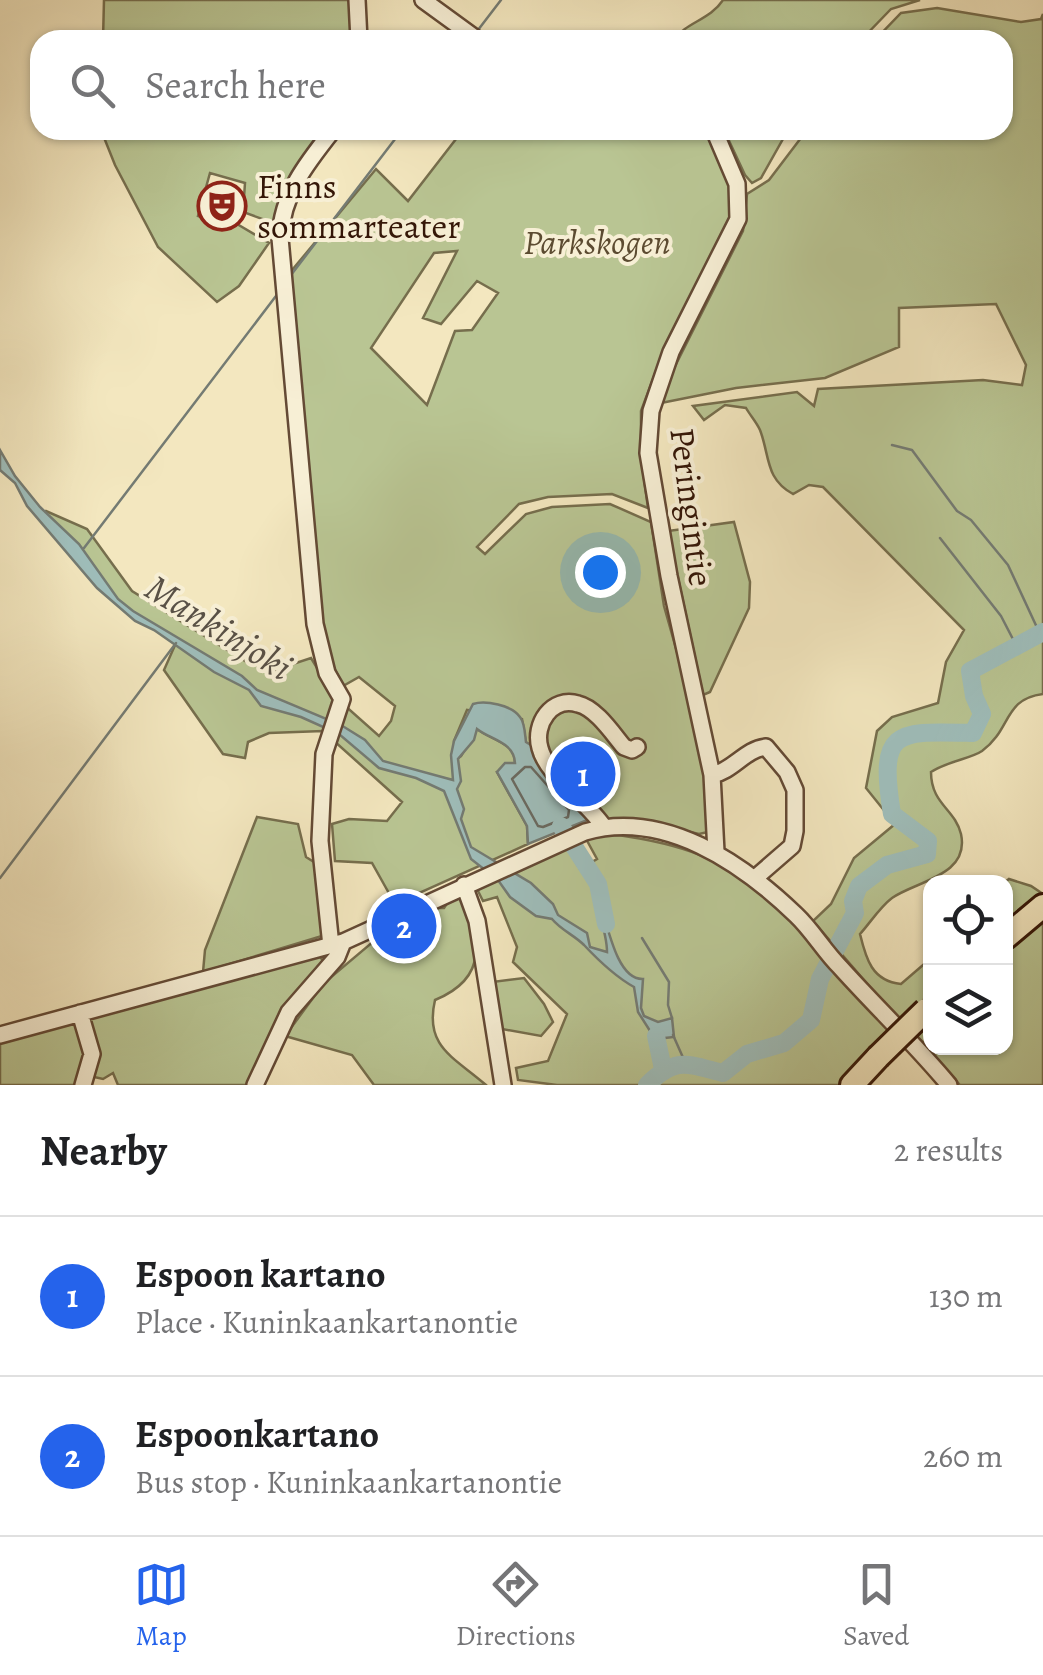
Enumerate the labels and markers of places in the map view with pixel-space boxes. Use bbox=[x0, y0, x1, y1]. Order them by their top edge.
place label: Finns sommarteater bbox=[257, 162, 461, 250]
theatre icon: Finns sommarteater bbox=[196, 180, 248, 232]
pin: 1 bbox=[550, 736, 616, 812]
pin: 2 bbox=[372, 888, 436, 964]

